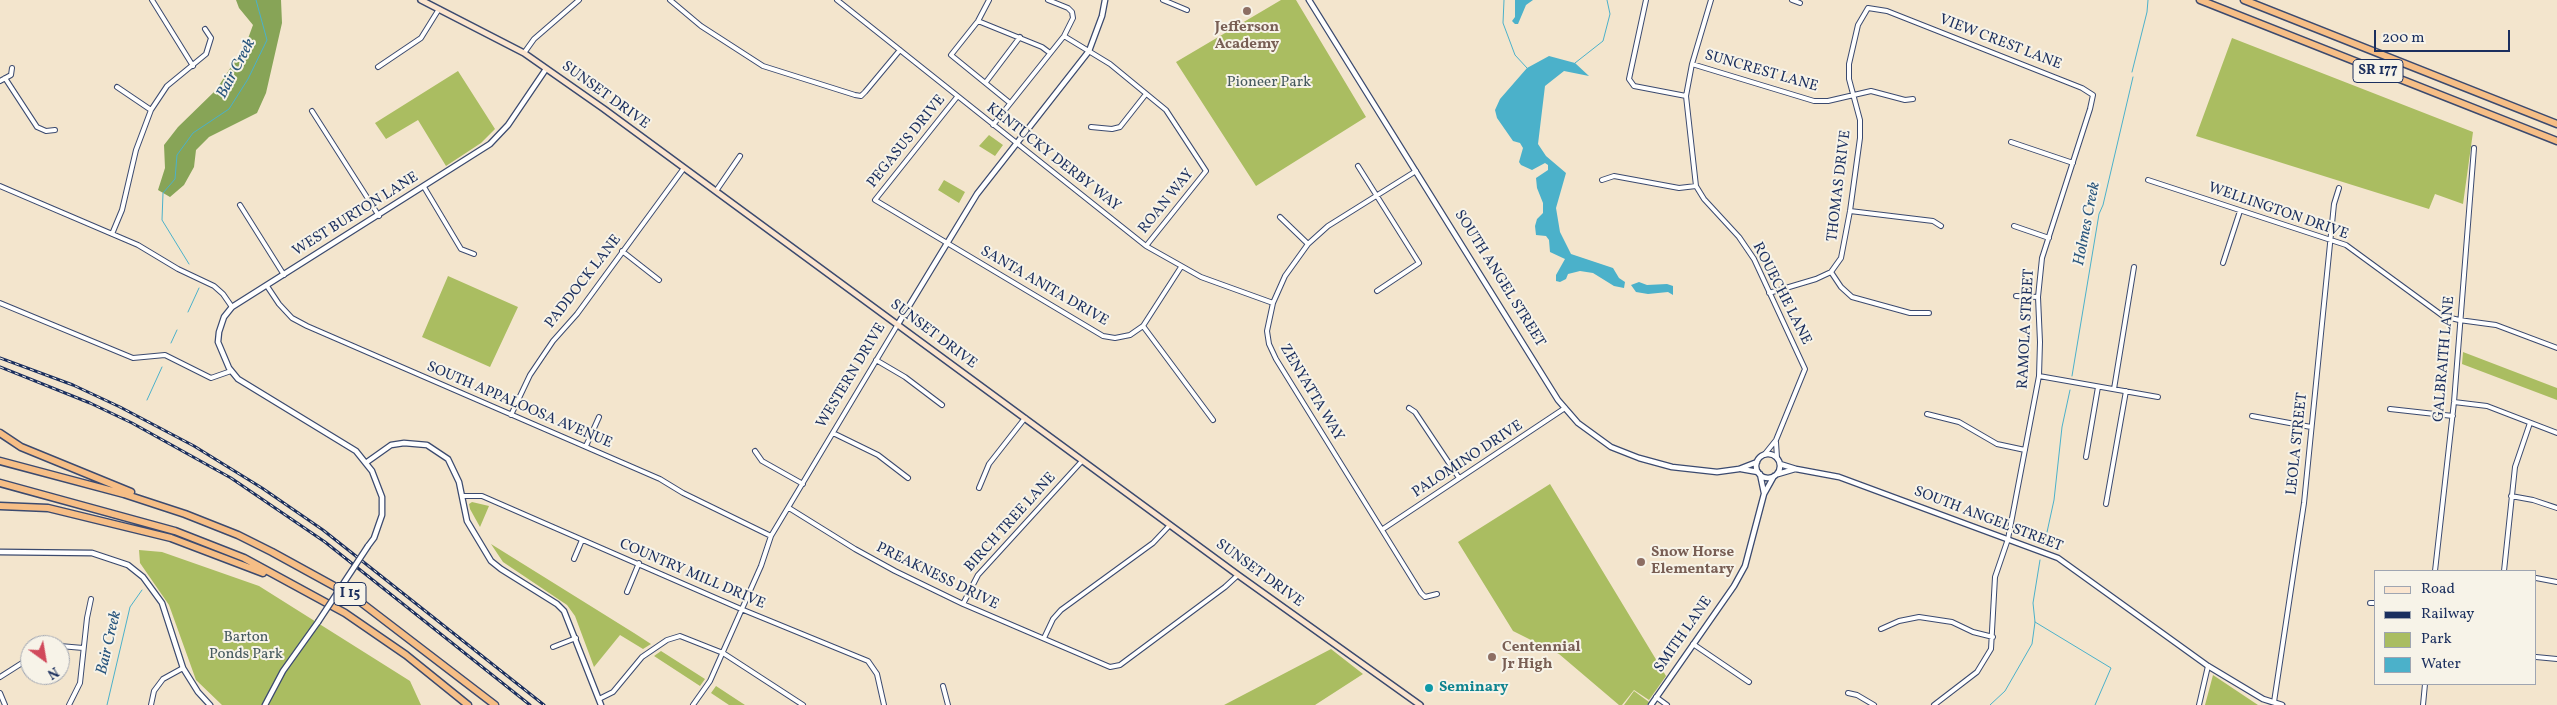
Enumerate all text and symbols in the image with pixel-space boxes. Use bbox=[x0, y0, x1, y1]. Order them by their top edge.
marker: Jefferson Academy bbox=[1241, 5, 1253, 17]
street label: VIEW CREST LANE bbox=[1936, 11, 2064, 75]
place label: Jefferson Academy bbox=[1215, 19, 1279, 54]
scale bar bbox=[2377, 20, 2513, 52]
text: 200 m bbox=[2382, 28, 2425, 49]
water label: Bair Creek bbox=[213, 36, 261, 102]
street label: SUNCREST LANE bbox=[1702, 47, 1820, 97]
street label: SUNSET DRIVE bbox=[558, 58, 652, 134]
road number: SR 177 bbox=[2353, 59, 2403, 82]
park label: Pioneer Park bbox=[1227, 74, 1311, 92]
street label: PEGASUS DRIVE bbox=[864, 92, 950, 192]
street label: KENTUCKY DERBY WAY bbox=[982, 100, 1124, 216]
street label: THOMAS DRIVE bbox=[1824, 129, 1856, 243]
street label: ROAN WAY bbox=[1135, 166, 1199, 238]
street label: WEST BURTON LANE bbox=[290, 169, 422, 261]
street label: WELLINGTON DRIVE bbox=[2205, 180, 2351, 244]
water label: Holmes Creek bbox=[2070, 181, 2106, 267]
street label: SOUTH ANGEL STREET bbox=[1450, 207, 1548, 351]
street label: PADDOCK LANE bbox=[542, 232, 626, 332]
street label: ROUECHE LANE bbox=[1747, 240, 1815, 348]
street label: SANTA ANITA DRIVE bbox=[977, 243, 1111, 331]
street label: RAMOLA STREET bbox=[2015, 268, 2039, 390]
street label: GALBRAITH LANE bbox=[2431, 295, 2459, 423]
street label: SUNSET DRIVE bbox=[886, 296, 980, 374]
street label: WESTERN DRIVE bbox=[814, 320, 890, 432]
street label: ZENYATTA WAY bbox=[1275, 341, 1347, 445]
street label: SOUTH APPALOOSA AVENUE bbox=[423, 359, 615, 453]
street label: LEOLA STREET bbox=[2284, 392, 2312, 496]
street label: PALOMINO DRIVE bbox=[1409, 418, 1527, 502]
street label: BIRCH TREE LANE bbox=[962, 469, 1060, 577]
street label: SOUTH ANGEL STREET bbox=[1911, 483, 2065, 557]
street label: COUNTRY MILL DRIVE bbox=[616, 536, 768, 614]
street label: SUNSET DRIVE bbox=[1212, 536, 1306, 612]
street label: PREAKNESS DRIVE bbox=[873, 540, 1001, 614]
place label: Snow Horse Elementary bbox=[1651, 544, 1734, 579]
marker: Snow Horse Elementary bbox=[1635, 556, 1647, 568]
legend bbox=[2374, 570, 2537, 685]
text: Road bbox=[2421, 579, 2455, 600]
road number: I 15 bbox=[334, 582, 366, 606]
street label: SMITH LANE bbox=[1651, 593, 1717, 677]
text: Railway bbox=[2421, 604, 2474, 625]
water label: Bair Creek bbox=[93, 609, 127, 677]
park label: Barton Ponds Park bbox=[209, 629, 283, 664]
text: Park bbox=[2421, 629, 2452, 650]
north arrow bbox=[20, 635, 70, 685]
place label: Centennial Jr High bbox=[1502, 639, 1581, 674]
marker: Centennial Jr High bbox=[1486, 651, 1498, 663]
text: Water bbox=[2421, 654, 2461, 675]
text: N bbox=[43, 662, 62, 683]
place label: Seminary bbox=[1439, 679, 1508, 697]
marker: Seminary bbox=[1423, 682, 1435, 694]

